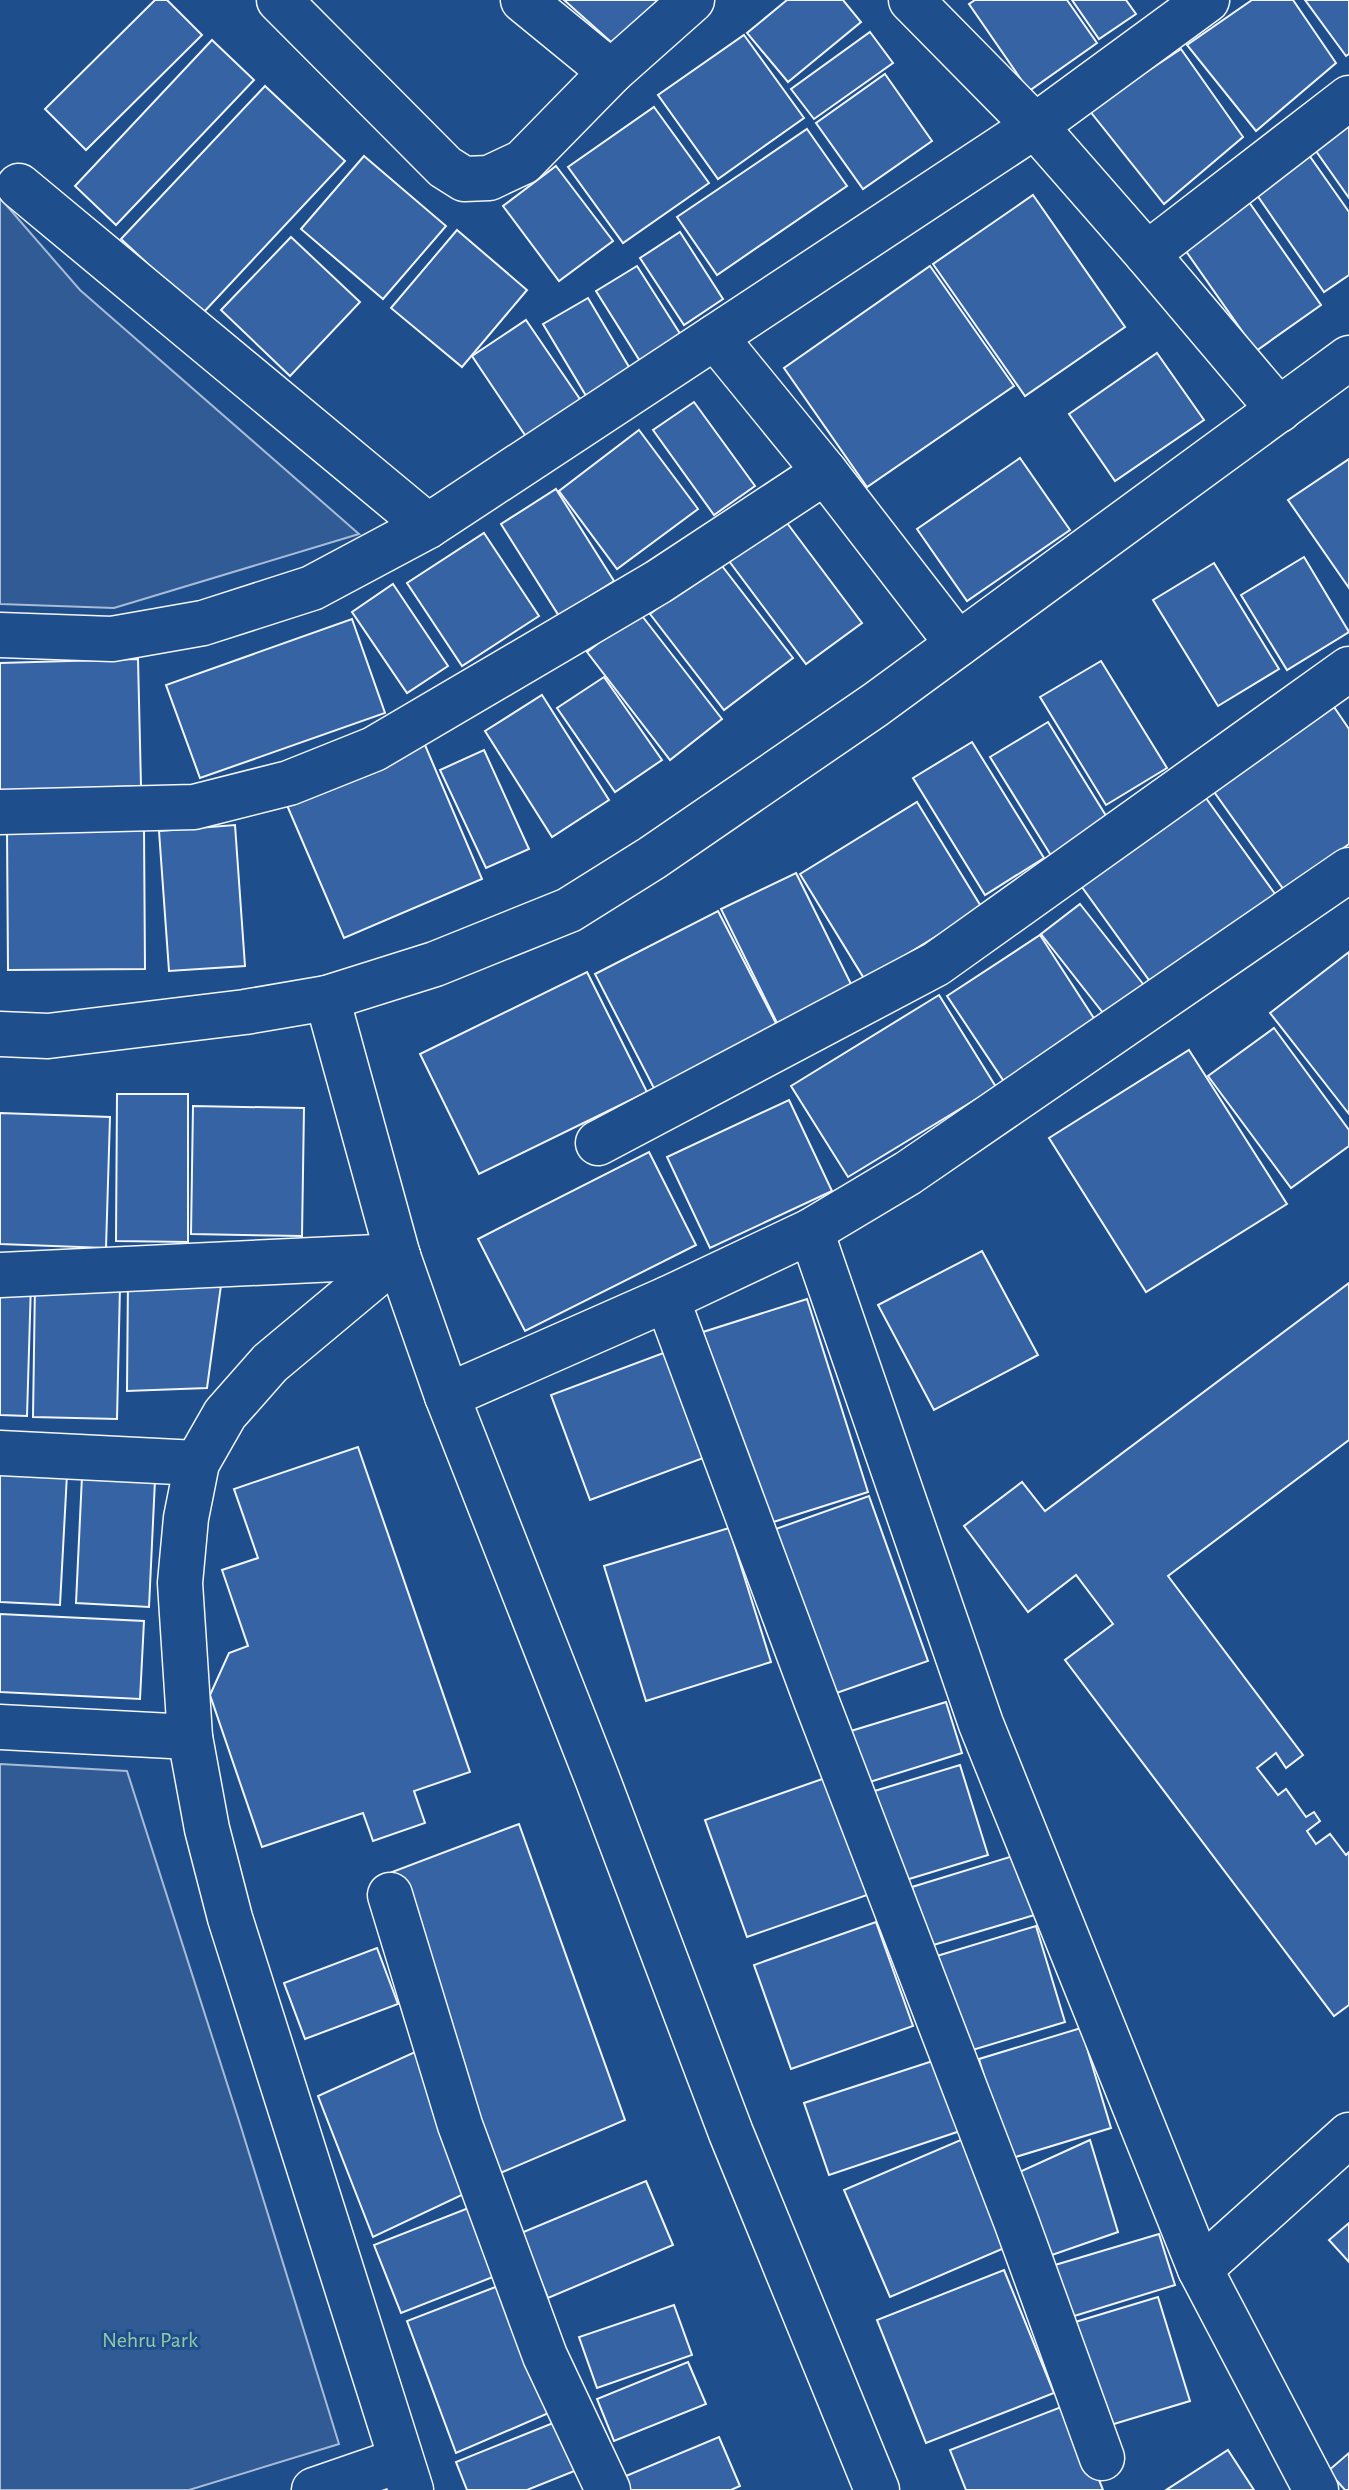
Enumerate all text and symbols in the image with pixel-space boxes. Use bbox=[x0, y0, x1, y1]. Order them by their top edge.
park label: Nehru Park bbox=[102, 2329, 198, 2351]

